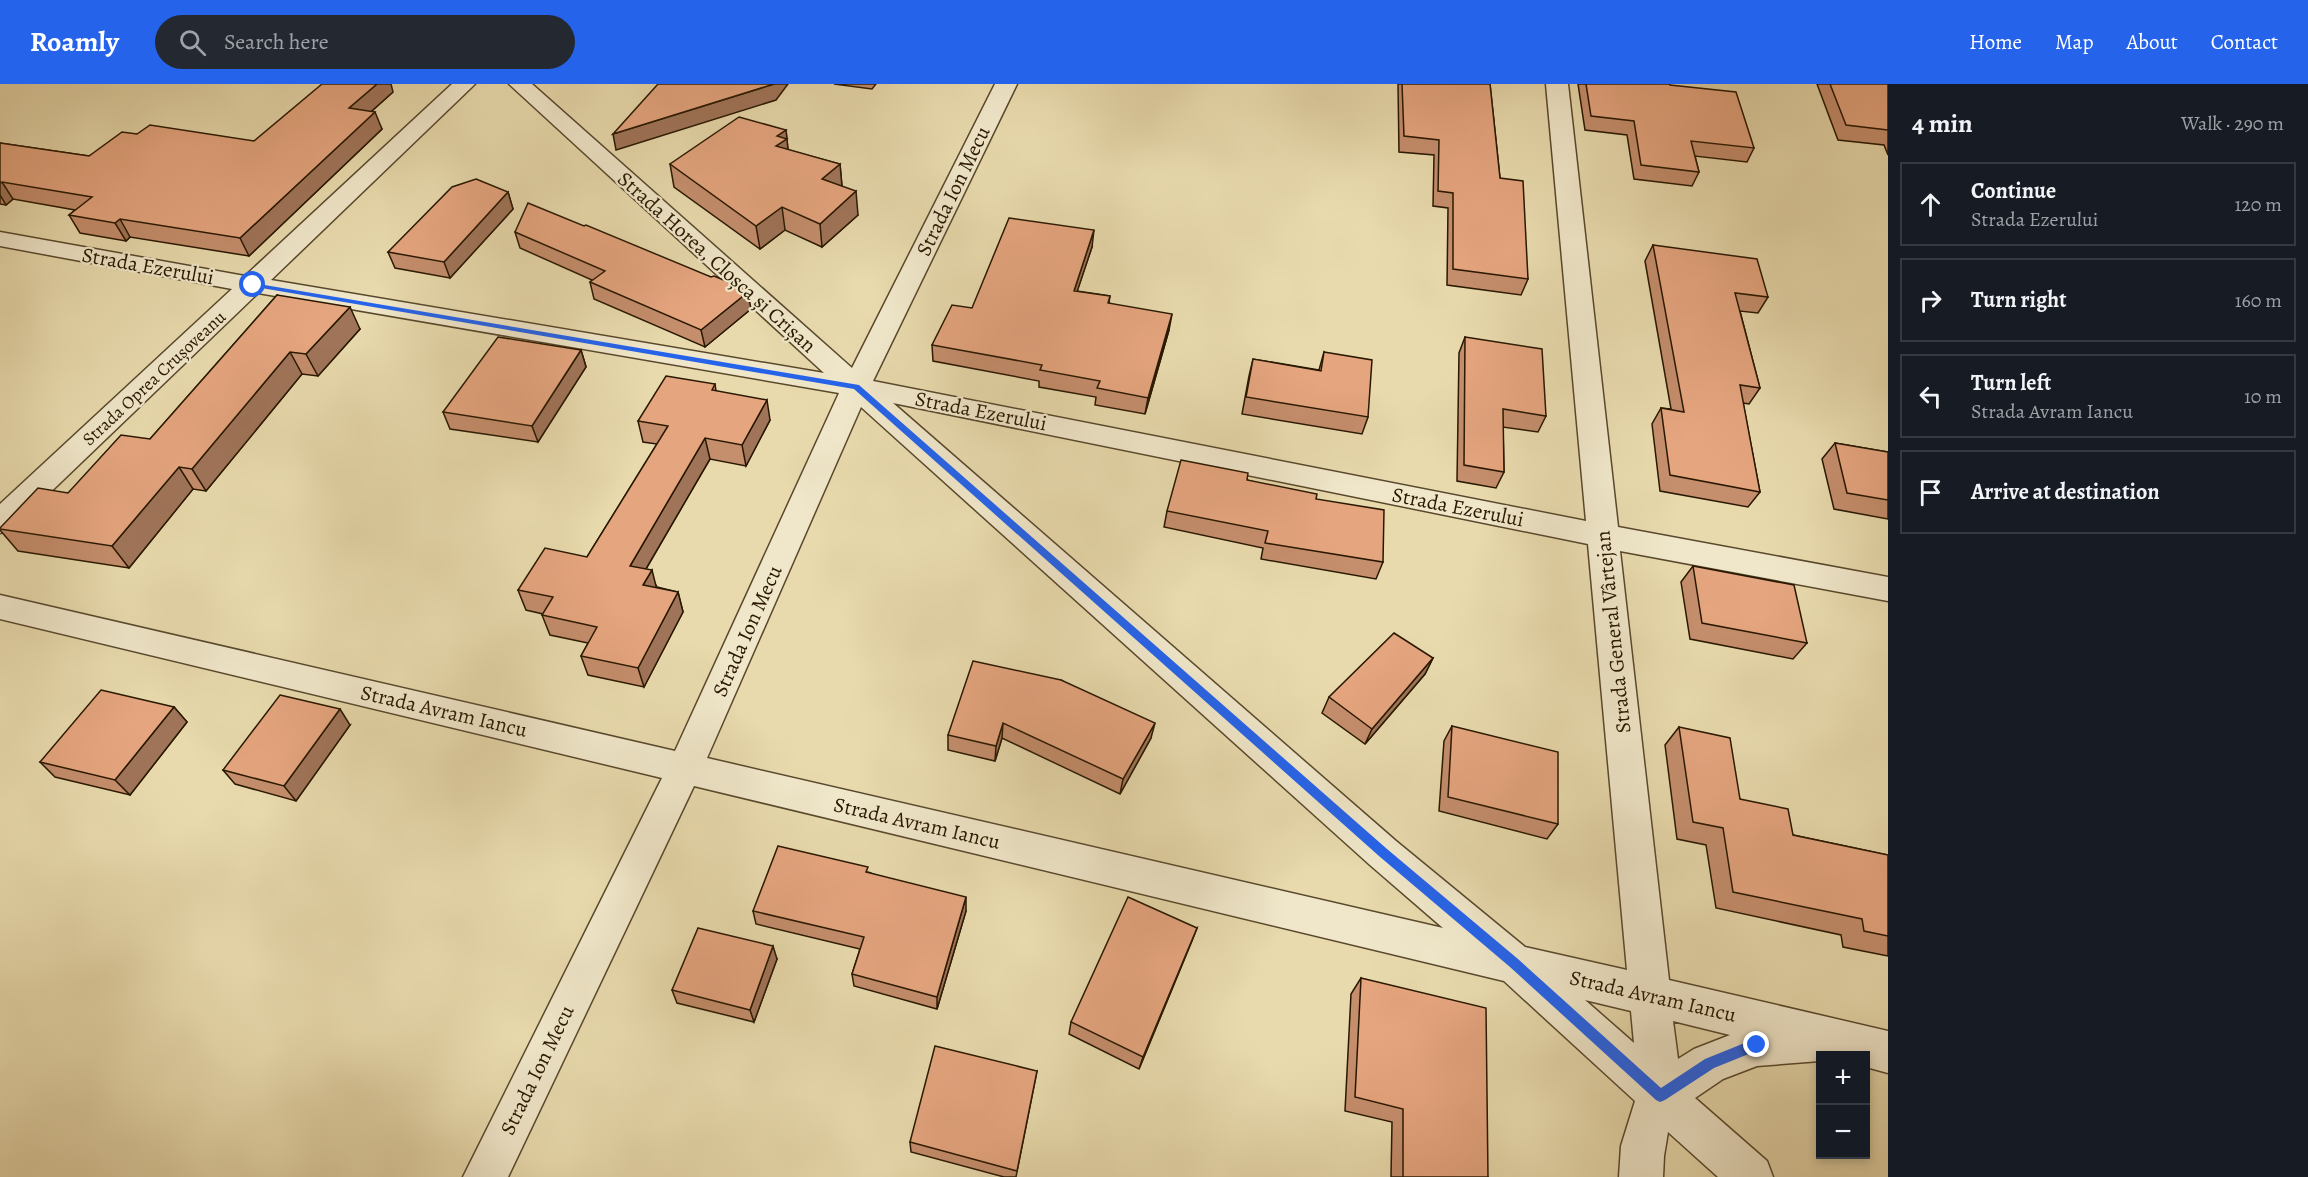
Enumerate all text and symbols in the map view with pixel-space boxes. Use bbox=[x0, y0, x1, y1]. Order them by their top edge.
search box bbox=[155, 15, 575, 69]
text: Roamly bbox=[30, 23, 119, 61]
icon: search bbox=[176, 26, 209, 59]
text: Search here bbox=[224, 27, 329, 57]
text: Home bbox=[1969, 28, 2022, 56]
text: Map bbox=[2055, 28, 2093, 56]
text: About bbox=[2126, 28, 2178, 56]
text: Contact bbox=[2211, 28, 2278, 56]
text: 4 min bbox=[1912, 106, 1973, 141]
text: Walk · 290 m bbox=[2181, 110, 2284, 137]
street label: Strada Ion Mecu bbox=[909, 121, 997, 261]
street label: Strada Horea, Cloșca și Crișan bbox=[612, 165, 822, 359]
text: Continue bbox=[1971, 176, 2056, 206]
icon: ahead bbox=[1914, 188, 1947, 221]
text: 120 m bbox=[2234, 191, 2282, 218]
text: Strada Ezerului bbox=[1971, 206, 2098, 233]
street label: Strada Ezerului bbox=[80, 241, 216, 291]
route start bbox=[239, 271, 265, 297]
icon: right bbox=[1914, 284, 1947, 317]
text: Turn right bbox=[1971, 285, 2067, 315]
text: 160 m bbox=[2235, 287, 2282, 314]
street label: Strada Oprea Crușoveanu bbox=[77, 305, 231, 451]
text: Turn left bbox=[1971, 368, 2051, 398]
icon: left bbox=[1914, 380, 1947, 413]
text: 10 m bbox=[2244, 383, 2282, 410]
street label: Strada Ezerului bbox=[913, 384, 1049, 438]
text: Strada Avram Iancu bbox=[1971, 398, 2133, 425]
icon: arrive bbox=[1914, 476, 1947, 509]
text: Arrive at destination bbox=[1971, 477, 2160, 507]
street label: Strada Ezerului bbox=[1390, 480, 1526, 534]
street label: Strada General Vârtejan bbox=[1588, 529, 1638, 735]
street label: Strada Ion Mecu bbox=[705, 560, 789, 701]
street label: Strada Avram Iancu bbox=[358, 678, 531, 744]
street label: Strada Avram Iancu bbox=[831, 790, 1004, 856]
street label: Strada Avram Iancu bbox=[1567, 963, 1740, 1029]
street label: Strada Ion Mecu bbox=[493, 1000, 581, 1140]
route end bbox=[1743, 1031, 1769, 1057]
map controls bbox=[1816, 1051, 1870, 1159]
button: + bbox=[1816, 1051, 1870, 1105]
button: − bbox=[1816, 1105, 1870, 1159]

